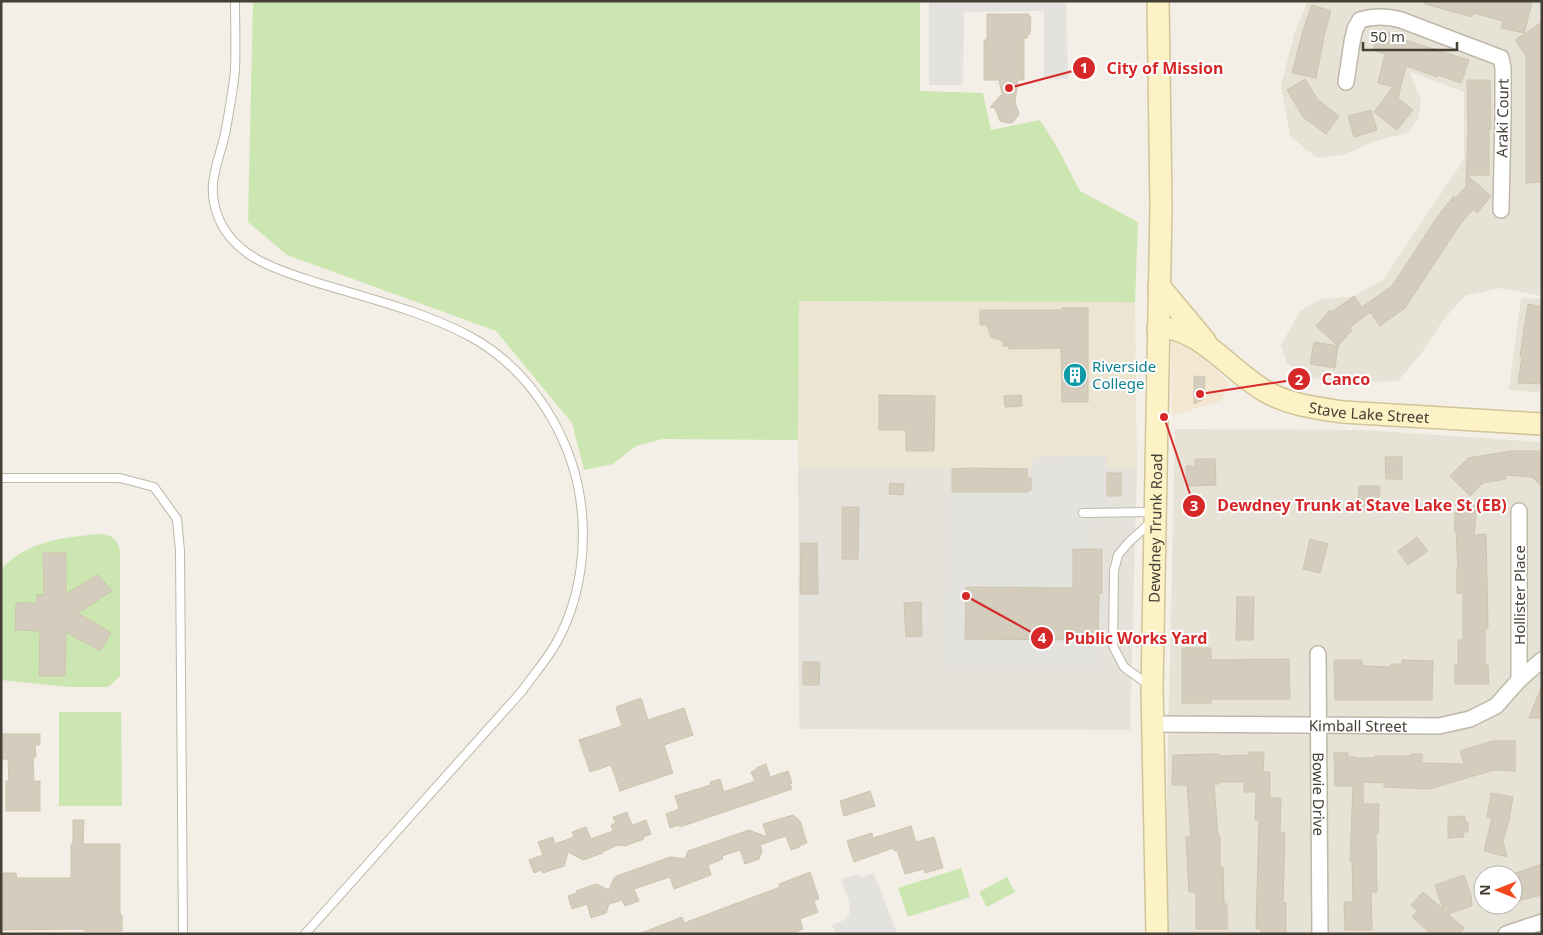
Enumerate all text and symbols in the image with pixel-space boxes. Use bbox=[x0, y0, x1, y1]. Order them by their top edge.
scale bar bbox=[1363, 20, 1457, 52]
text: 50 m bbox=[1370, 26, 1405, 46]
callout: City of Mission bbox=[1072, 52, 1233, 83]
text: 1 bbox=[1080, 57, 1088, 77]
text: City of Mission bbox=[1107, 57, 1223, 79]
street label: Araki Court bbox=[1491, 78, 1513, 158]
place label: Riverside College bbox=[1092, 356, 1156, 393]
building icon: Riverside College bbox=[1062, 362, 1088, 388]
callout: Canco bbox=[1286, 364, 1380, 395]
text: Canco bbox=[1322, 368, 1370, 390]
text: 2 bbox=[1295, 369, 1304, 389]
street label: Stave Lake Street bbox=[1307, 397, 1430, 427]
street label: Dewdney Trunk Road bbox=[1144, 453, 1166, 603]
callout: Dewdney Trunk at Stave Lake St (EB) bbox=[1182, 490, 1516, 521]
text: Dewdney Trunk at Stave Lake St (EB) bbox=[1217, 494, 1507, 516]
text: 3 bbox=[1190, 495, 1198, 515]
street label: Hollister Place bbox=[1509, 545, 1529, 645]
callout: Public Works Yard bbox=[1030, 623, 1217, 654]
text: 4 bbox=[1038, 627, 1047, 647]
text: Public Works Yard bbox=[1065, 627, 1207, 649]
street label: Kimball Street bbox=[1309, 715, 1408, 736]
street label: Bowie Drive bbox=[1309, 752, 1329, 836]
north arrow bbox=[1473, 865, 1523, 915]
text: N bbox=[1475, 884, 1494, 896]

